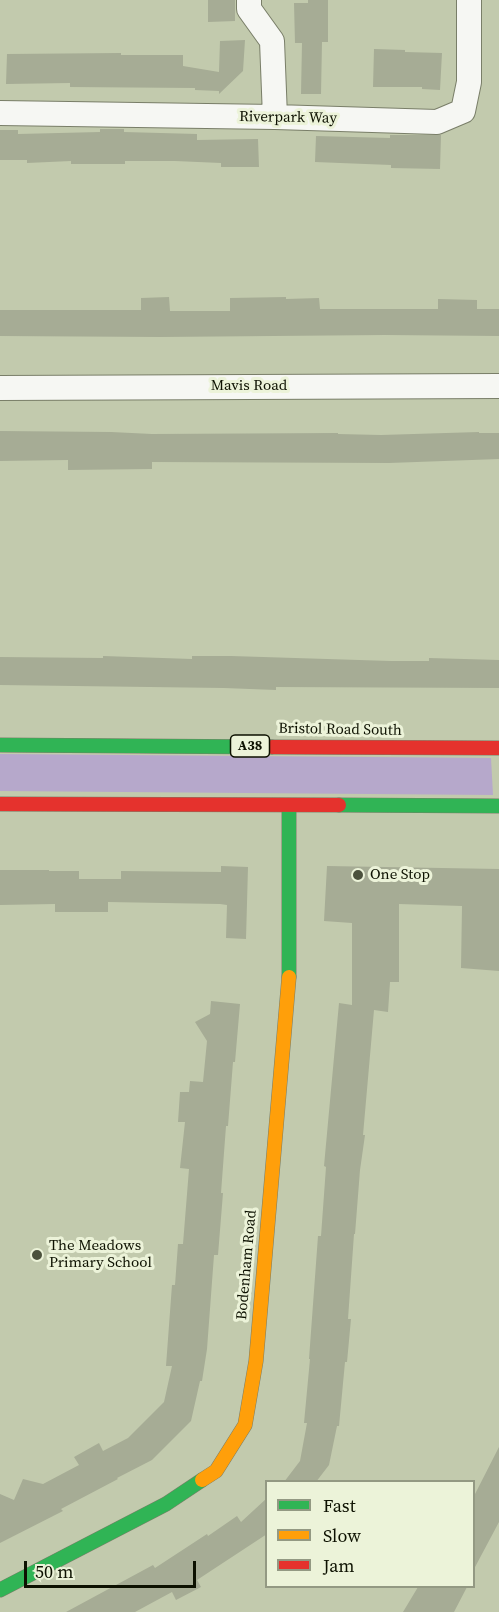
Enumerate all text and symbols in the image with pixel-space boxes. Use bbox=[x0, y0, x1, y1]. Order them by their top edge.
street label: Riverpark Way bbox=[239, 108, 337, 128]
street label: Mavis Road bbox=[211, 377, 287, 395]
street label: Bristol Road South bbox=[278, 720, 402, 740]
road number: A38 bbox=[230, 735, 270, 757]
place label: One Stop bbox=[370, 866, 430, 884]
marker: One Stop bbox=[351, 868, 365, 882]
street label: Bodenham Road bbox=[233, 1209, 261, 1321]
place label: The Meadows Primary School bbox=[49, 1237, 152, 1272]
marker: The Meadows Primary School bbox=[30, 1248, 44, 1262]
legend bbox=[265, 1480, 475, 1588]
text: Fast bbox=[323, 1493, 356, 1518]
text: Slow bbox=[323, 1523, 361, 1548]
scale bar bbox=[27, 1549, 200, 1587]
text: Jam bbox=[323, 1553, 355, 1578]
text: 50 m bbox=[35, 1559, 73, 1584]

